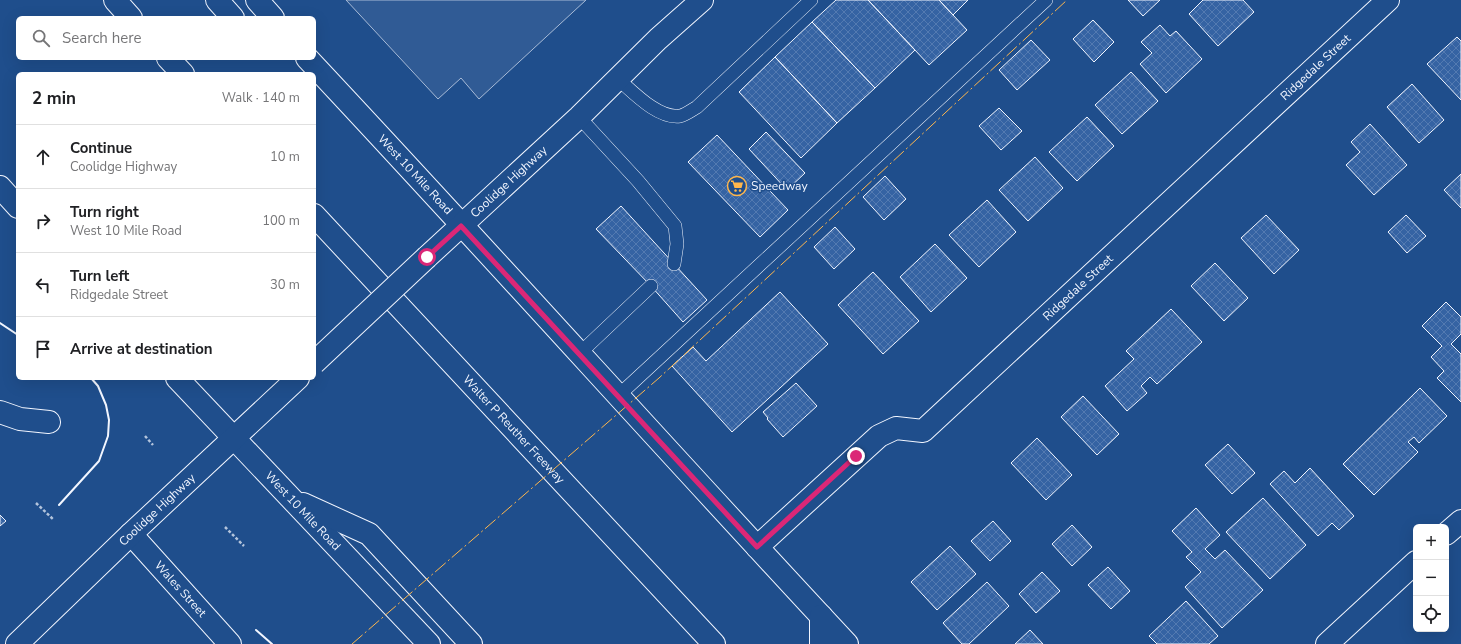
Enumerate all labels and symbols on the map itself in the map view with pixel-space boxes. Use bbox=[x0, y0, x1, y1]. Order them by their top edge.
street label: Ridgedale Street bbox=[1277, 30, 1355, 104]
street label: West 10 Mile Road bbox=[374, 131, 456, 218]
street label: Coolidge Highway bbox=[467, 142, 551, 221]
supermarket icon: Speedway bbox=[726, 175, 748, 197]
place label: Speedway bbox=[751, 178, 808, 194]
route start bbox=[418, 248, 436, 266]
street label: Ridgedale Street bbox=[1039, 250, 1117, 324]
street label: Walter P Reuther Freeway bbox=[459, 372, 569, 488]
route end bbox=[847, 447, 865, 465]
street label: West 10 Mile Road bbox=[261, 468, 344, 554]
street label: Coolidge Highway bbox=[115, 469, 199, 549]
street label: Wales Street bbox=[151, 557, 211, 621]

